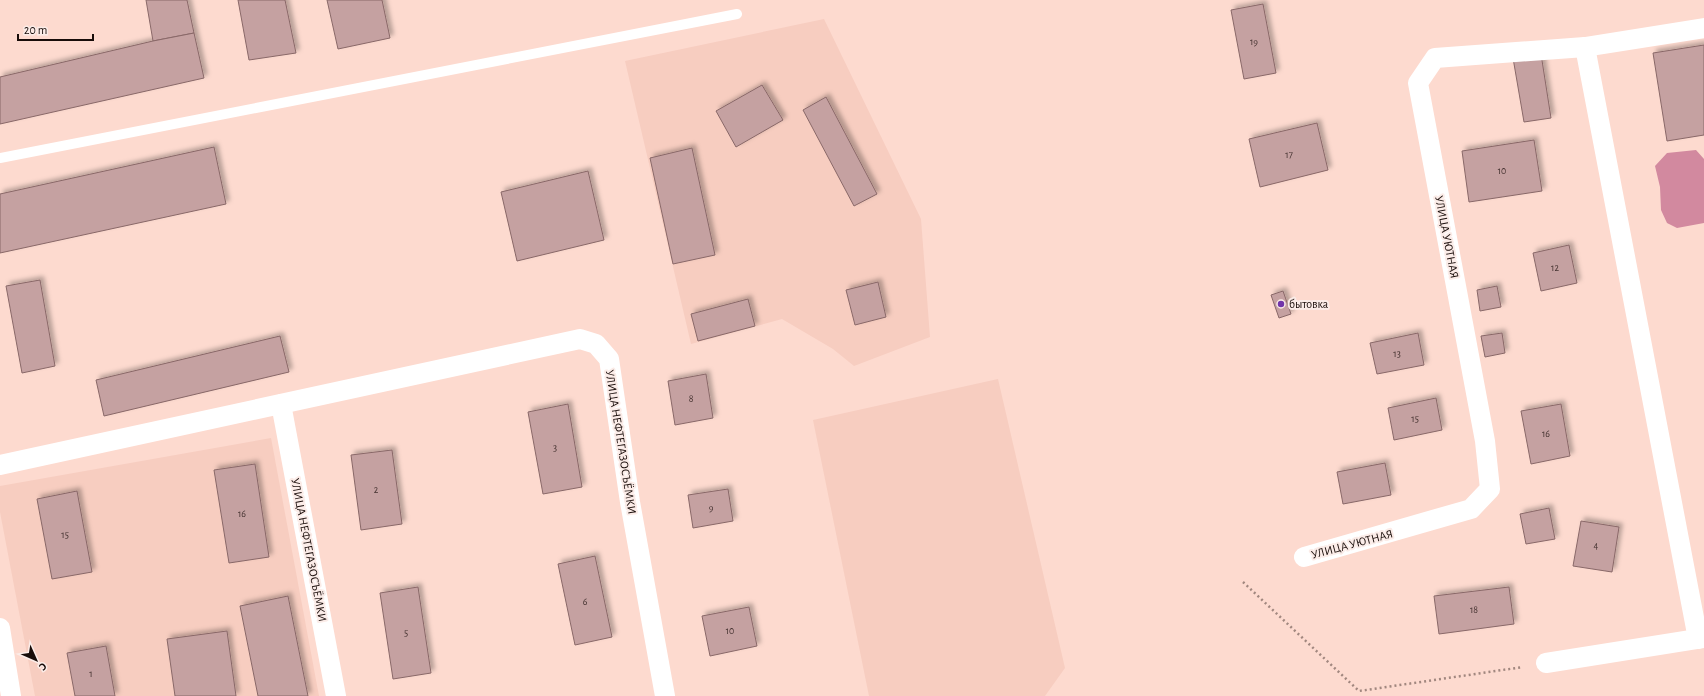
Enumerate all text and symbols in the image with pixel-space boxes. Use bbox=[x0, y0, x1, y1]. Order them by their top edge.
scale bar bbox=[18, 16, 93, 42]
text: 20 m bbox=[24, 24, 47, 36]
house number: 19 bbox=[1250, 37, 1258, 47]
house number: 17 bbox=[1285, 150, 1293, 160]
house number: 10 bbox=[1498, 166, 1506, 176]
street label: УЛИЦА УЮТНАЯ bbox=[1433, 195, 1461, 279]
house number: 12 bbox=[1551, 263, 1559, 273]
place label: бытовка bbox=[1289, 298, 1329, 310]
marker: бытовка bbox=[1276, 299, 1286, 309]
house number: 13 bbox=[1393, 349, 1401, 359]
street label: УЛИЦА НЕФТЕГАЗОСЪЁМКИ bbox=[604, 369, 639, 515]
house number: 8 bbox=[689, 394, 694, 404]
house number: 15 bbox=[1411, 414, 1419, 424]
house number: 16 bbox=[1542, 429, 1550, 439]
house number: 3 bbox=[553, 443, 557, 453]
street label: УЛИЦА НЕФТЕГАЗОСЪЁМКИ bbox=[289, 477, 330, 623]
house number: 2 bbox=[374, 485, 379, 495]
house number: 9 bbox=[709, 503, 714, 513]
house number: 16 bbox=[238, 509, 246, 519]
street label: УЛИЦА УЮТНАЯ bbox=[1310, 527, 1394, 561]
house number: 15 bbox=[61, 530, 69, 540]
house number: 4 bbox=[1594, 541, 1599, 551]
house number: 6 bbox=[583, 597, 588, 607]
house number: 18 bbox=[1470, 605, 1478, 615]
house number: 10 bbox=[726, 626, 734, 636]
house number: 5 bbox=[404, 628, 408, 638]
north arrow bbox=[16, 640, 56, 680]
text: С bbox=[37, 661, 49, 673]
house number: 1 bbox=[89, 669, 93, 679]

